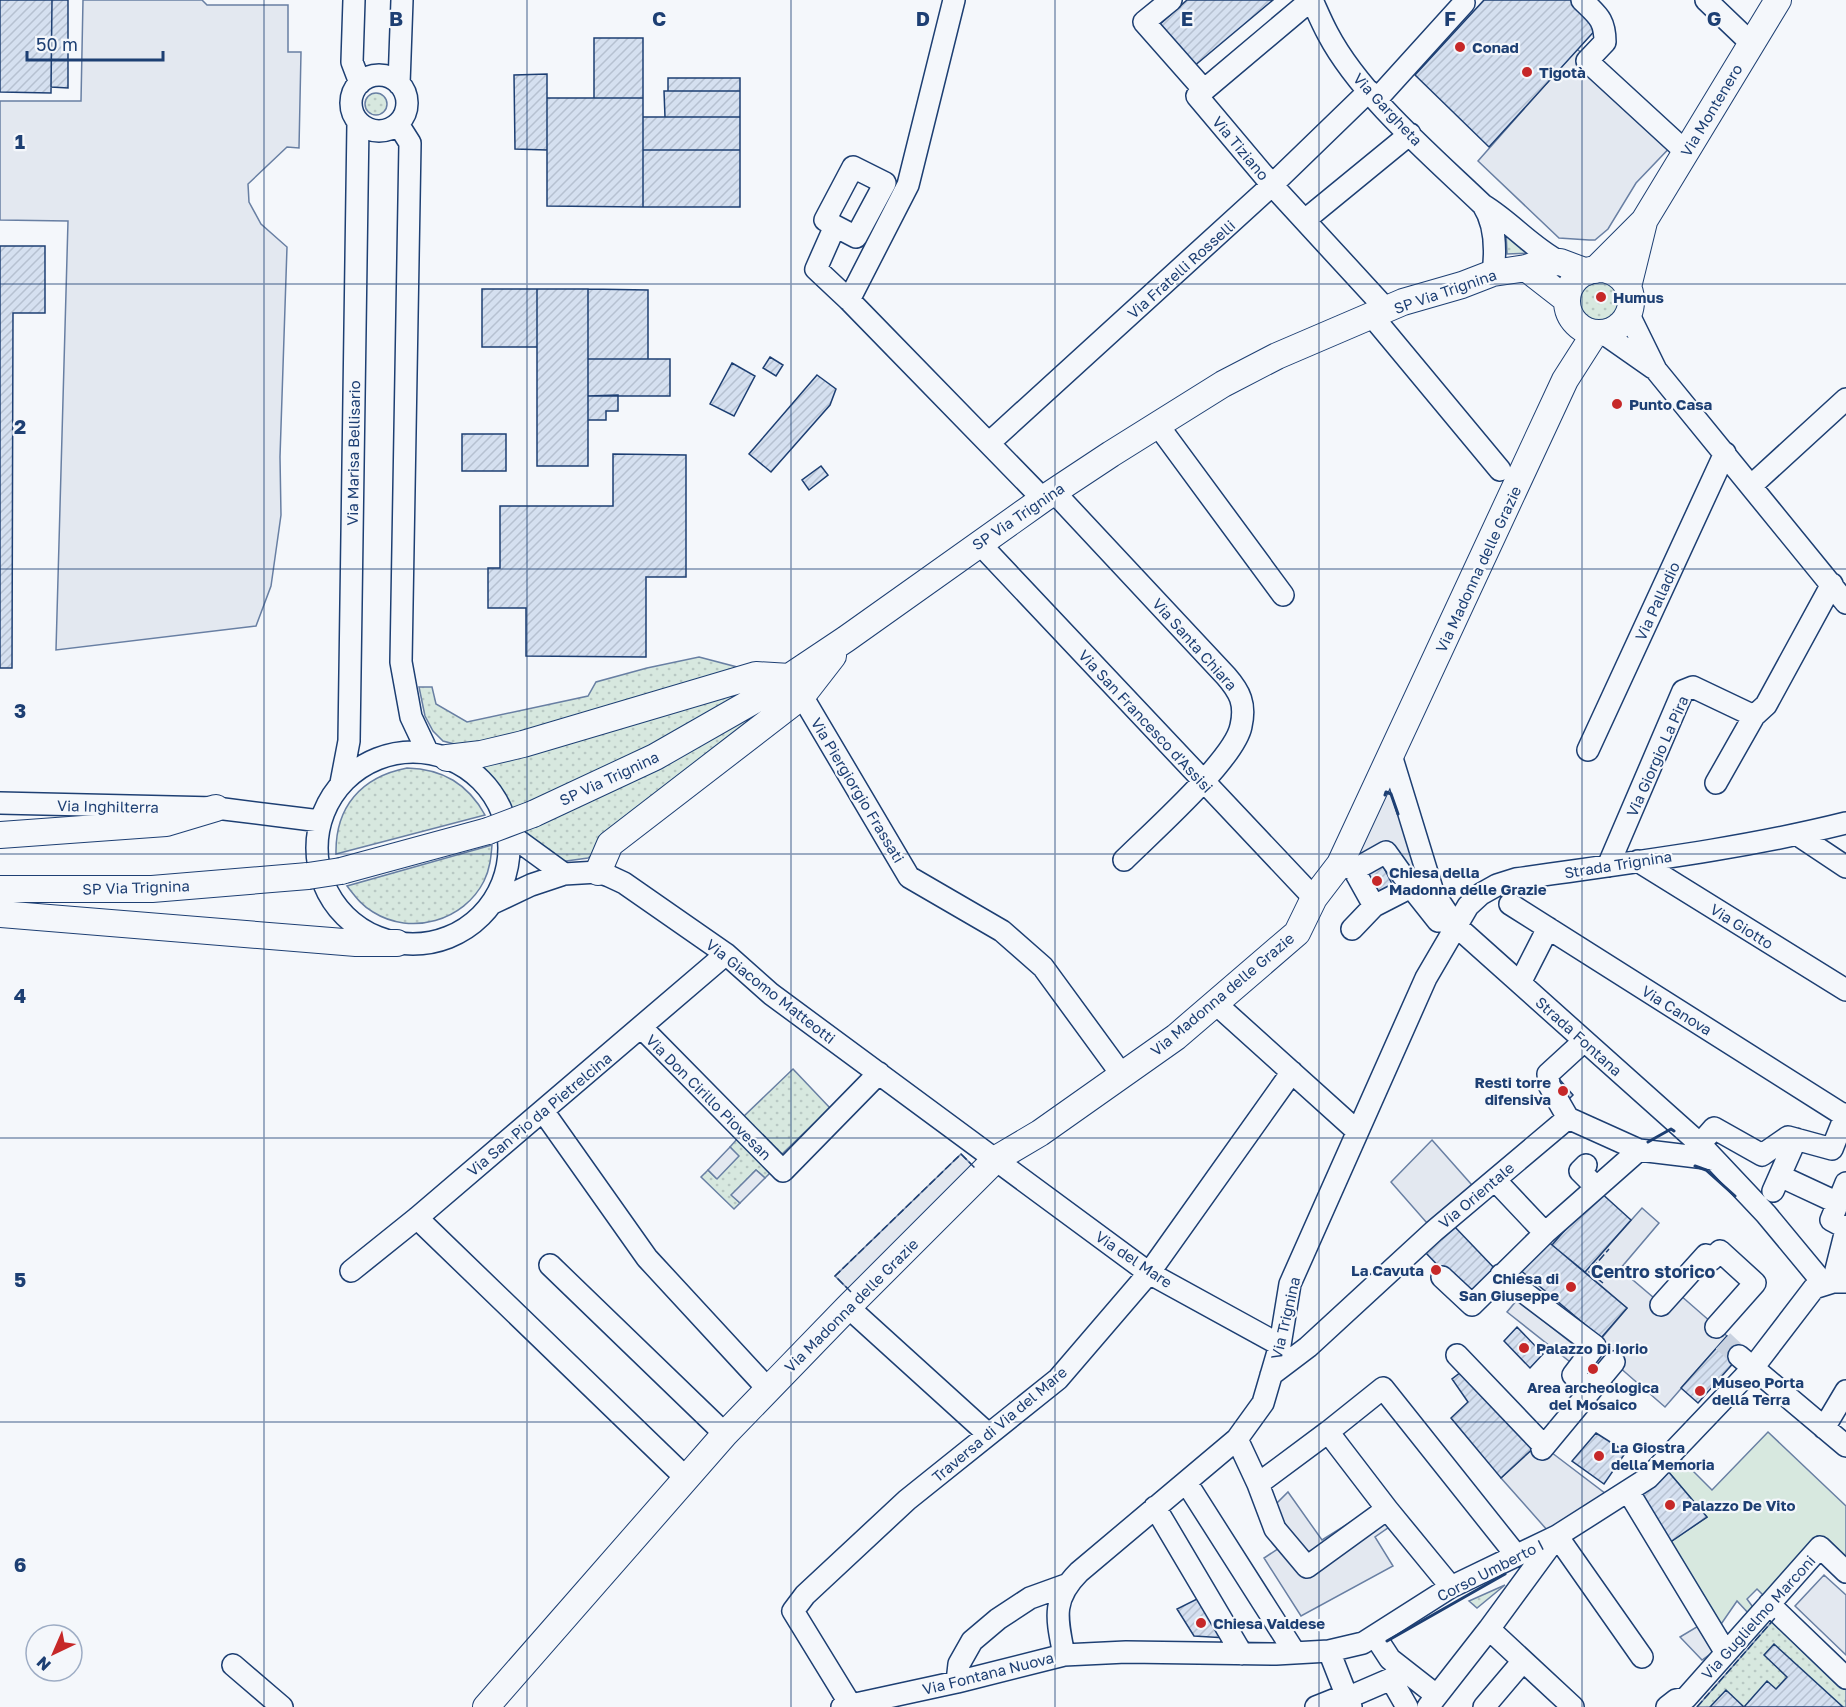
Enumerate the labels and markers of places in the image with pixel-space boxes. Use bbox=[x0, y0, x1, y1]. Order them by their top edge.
place label: Conad bbox=[1472, 38, 1519, 56]
marker: Conad bbox=[1453, 40, 1467, 54]
place label: Tigotà bbox=[1539, 63, 1586, 81]
marker: Tigotà bbox=[1520, 65, 1534, 79]
place label: Humus bbox=[1613, 288, 1664, 306]
marker: Humus bbox=[1594, 290, 1608, 304]
place label: Punto Casa bbox=[1629, 395, 1713, 413]
marker: Punto Casa bbox=[1610, 397, 1624, 411]
place label: Chiesa della Madonna delle Grazie bbox=[1389, 863, 1547, 898]
marker: Chiesa della Madonna delle Grazie bbox=[1370, 874, 1384, 888]
place label: Resti torre difensiva bbox=[1474, 1073, 1551, 1108]
marker: Resti torre difensiva bbox=[1556, 1084, 1570, 1098]
place label: La Cavuta bbox=[1351, 1261, 1424, 1279]
marker: La Cavuta bbox=[1429, 1263, 1443, 1277]
place label: Chiesa di San Giuseppe bbox=[1459, 1269, 1559, 1304]
marker: Chiesa di San Giuseppe bbox=[1564, 1280, 1578, 1294]
place label: Palazzo Di Iorio bbox=[1536, 1339, 1648, 1357]
marker: Palazzo Di Iorio bbox=[1517, 1341, 1531, 1355]
marker: Area archeologica del Mosaico bbox=[1586, 1362, 1600, 1376]
place label: Museo Porta della Terra bbox=[1712, 1373, 1804, 1408]
place label: Area archeologica del Mosaico bbox=[1527, 1378, 1659, 1413]
marker: Museo Porta della Terra bbox=[1693, 1384, 1707, 1398]
place label: La Giostra della Memoria bbox=[1611, 1438, 1715, 1473]
marker: La Giostra della Memoria bbox=[1592, 1449, 1606, 1463]
place label: Palazzo De Vito bbox=[1682, 1496, 1795, 1514]
marker: Palazzo De Vito bbox=[1663, 1498, 1677, 1512]
place label: Chiesa Valdese bbox=[1213, 1614, 1325, 1632]
marker: Chiesa Valdese bbox=[1194, 1616, 1208, 1630]

